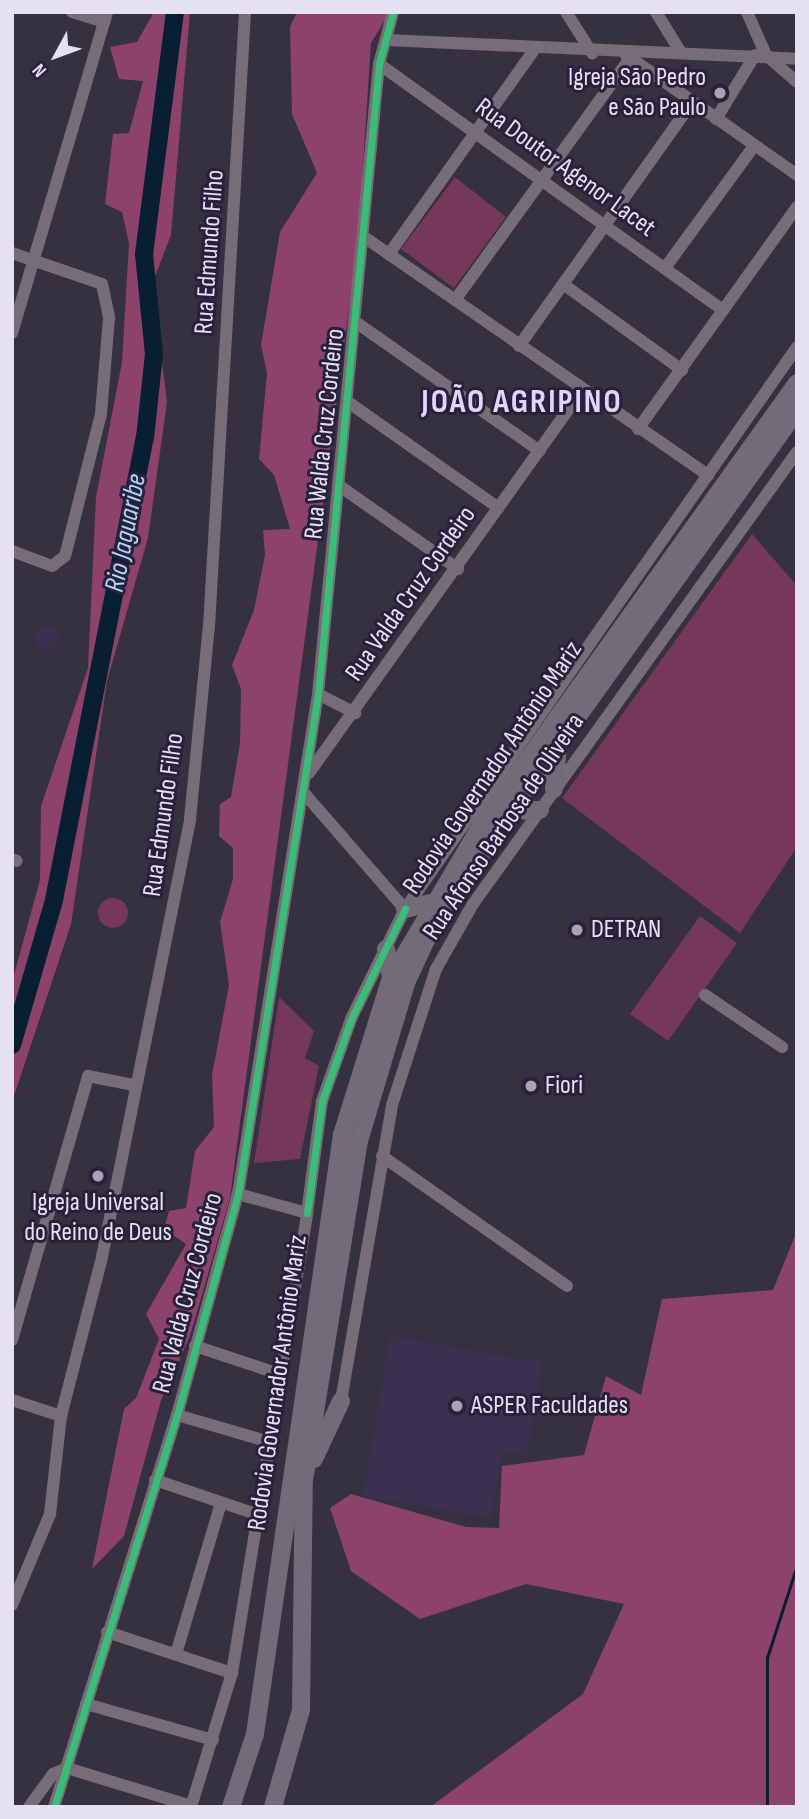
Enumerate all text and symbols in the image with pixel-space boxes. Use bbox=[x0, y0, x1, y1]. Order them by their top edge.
north arrow bbox=[21, 21, 91, 91]
text: N bbox=[28, 59, 52, 81]
place label: Igreja São Pedro e São Paulo bbox=[568, 62, 706, 124]
marker: Igreja São Pedro e São Paulo bbox=[712, 85, 728, 101]
street label: Rua Doutor Agenor Lacet bbox=[469, 92, 661, 244]
street label: Rua Edmundo Filho bbox=[189, 169, 231, 335]
street label: Rua Walda Cruz Cordeiro bbox=[298, 327, 352, 541]
district label: JOÃO AGRIPINO bbox=[423, 383, 621, 423]
water label: Rio Jaguaribe bbox=[98, 471, 154, 595]
street label: Rua Valda Cruz Cordeiro bbox=[339, 501, 483, 687]
street label: Rodovia Governador Antônio Mariz bbox=[397, 636, 589, 900]
street label: Rua Afonso Barbosa de Oliveira bbox=[417, 708, 591, 946]
street label: Rua Edmundo Filho bbox=[137, 731, 191, 899]
place label: DETRAN bbox=[591, 914, 661, 946]
marker: DETRAN bbox=[569, 922, 585, 938]
place label: Fiori bbox=[545, 1070, 583, 1102]
marker: Fiori bbox=[523, 1078, 539, 1094]
marker: Igreja Universal do Reino de Deus bbox=[90, 1168, 106, 1184]
place label: Igreja Universal do Reino de Deus bbox=[24, 1187, 172, 1248]
street label: Rua Valda Cruz Cordeiro bbox=[146, 1189, 230, 1397]
street label: Rodovia Governador Antônio Mariz bbox=[242, 1233, 314, 1533]
place label: ASPER Faculdades bbox=[471, 1390, 628, 1422]
marker: ASPER Faculdades bbox=[449, 1398, 465, 1414]

